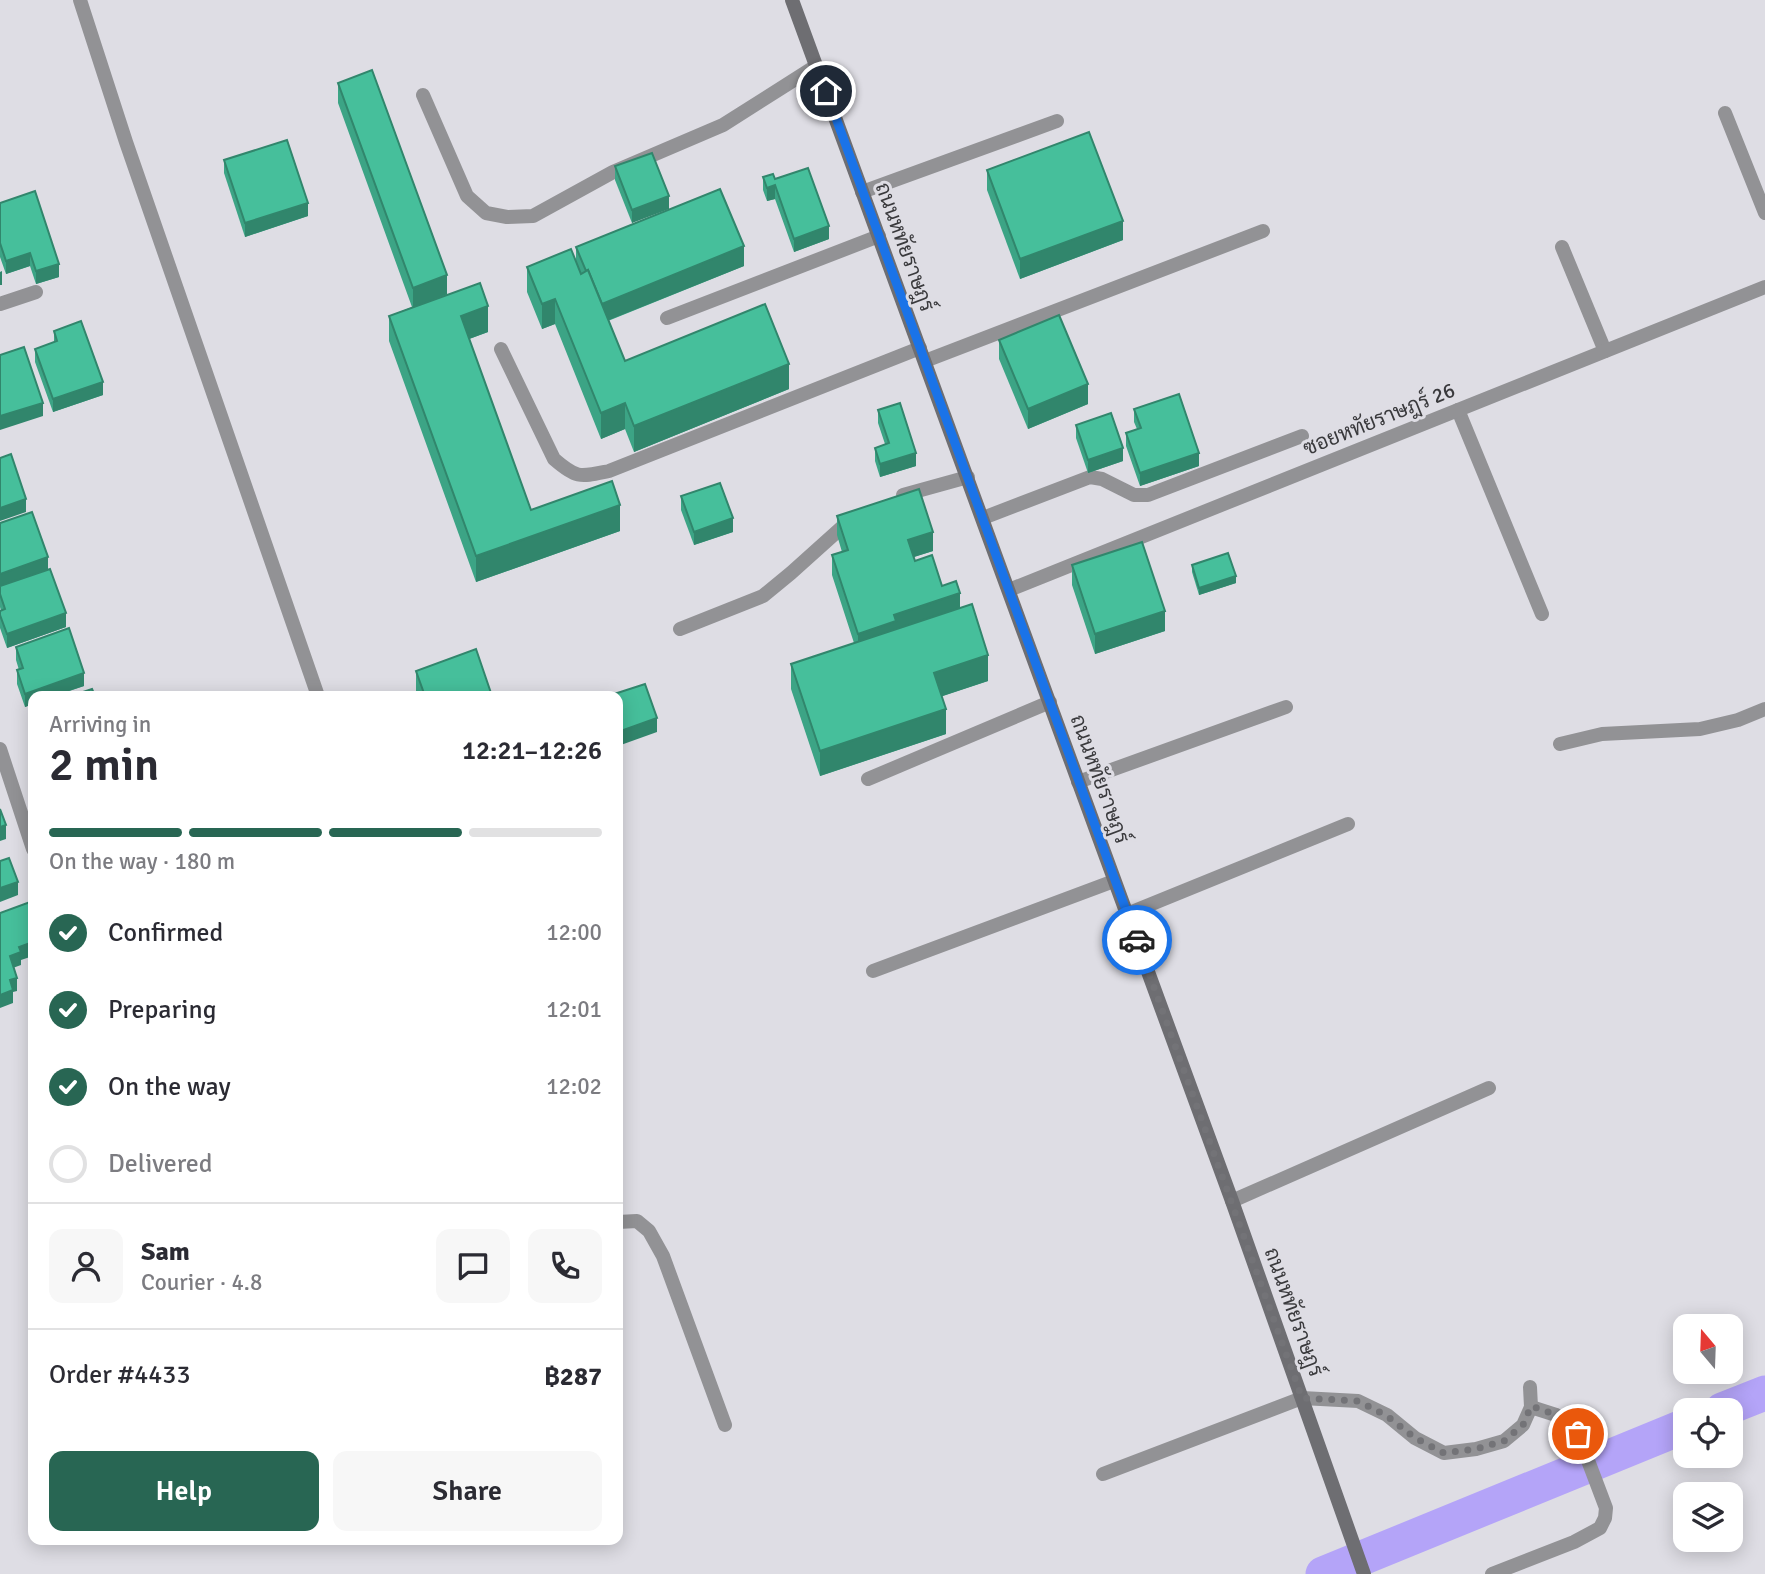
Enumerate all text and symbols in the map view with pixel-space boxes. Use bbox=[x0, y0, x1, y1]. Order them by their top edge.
pin bbox=[796, 61, 856, 121]
icon: home bbox=[807, 72, 845, 110]
street label: ถนนหทัยราษฎร์ bbox=[869, 178, 941, 316]
street label: ซอยหทัยราษฎร์ 26 bbox=[1299, 376, 1459, 462]
text: Arriving in bbox=[49, 710, 151, 739]
street label: ถนนหทัยราษฎร์ bbox=[1064, 710, 1136, 848]
text: 12:21–12:26 bbox=[462, 735, 602, 767]
text: 2 min bbox=[49, 737, 159, 793]
text: On the way · 180 m bbox=[49, 847, 235, 876]
courier bbox=[1102, 905, 1172, 975]
icon: check bbox=[49, 914, 87, 952]
text: Confirmed bbox=[108, 917, 223, 949]
text: 12:00 bbox=[546, 918, 602, 947]
icon: car bbox=[1118, 921, 1156, 959]
icon: check bbox=[49, 991, 87, 1029]
text: Preparing bbox=[108, 994, 216, 1026]
text: 12:01 bbox=[546, 995, 602, 1024]
icon: check bbox=[49, 1068, 87, 1106]
text: On the way bbox=[108, 1071, 231, 1103]
text: 12:02 bbox=[546, 1072, 602, 1101]
text: Delivered bbox=[108, 1148, 213, 1180]
button: person bbox=[49, 1229, 123, 1303]
button: chat bbox=[436, 1229, 510, 1303]
button: phone bbox=[528, 1229, 602, 1303]
text: Sam bbox=[141, 1236, 190, 1268]
street label: ถนนหทัยราษฎร์ bbox=[1258, 1243, 1330, 1381]
text: Courier · 4.8 bbox=[141, 1268, 262, 1297]
north arrow bbox=[1673, 1314, 1743, 1384]
map controls bbox=[1673, 1314, 1743, 1552]
text: Order #4433 bbox=[49, 1359, 190, 1391]
text: ฿287 bbox=[544, 1361, 602, 1393]
button: locate bbox=[1673, 1398, 1743, 1468]
pin bbox=[1548, 1404, 1608, 1464]
icon: bag bbox=[1559, 1415, 1597, 1453]
button: Help bbox=[49, 1451, 319, 1531]
button: Share bbox=[333, 1451, 602, 1531]
button: layers bbox=[1673, 1482, 1743, 1552]

